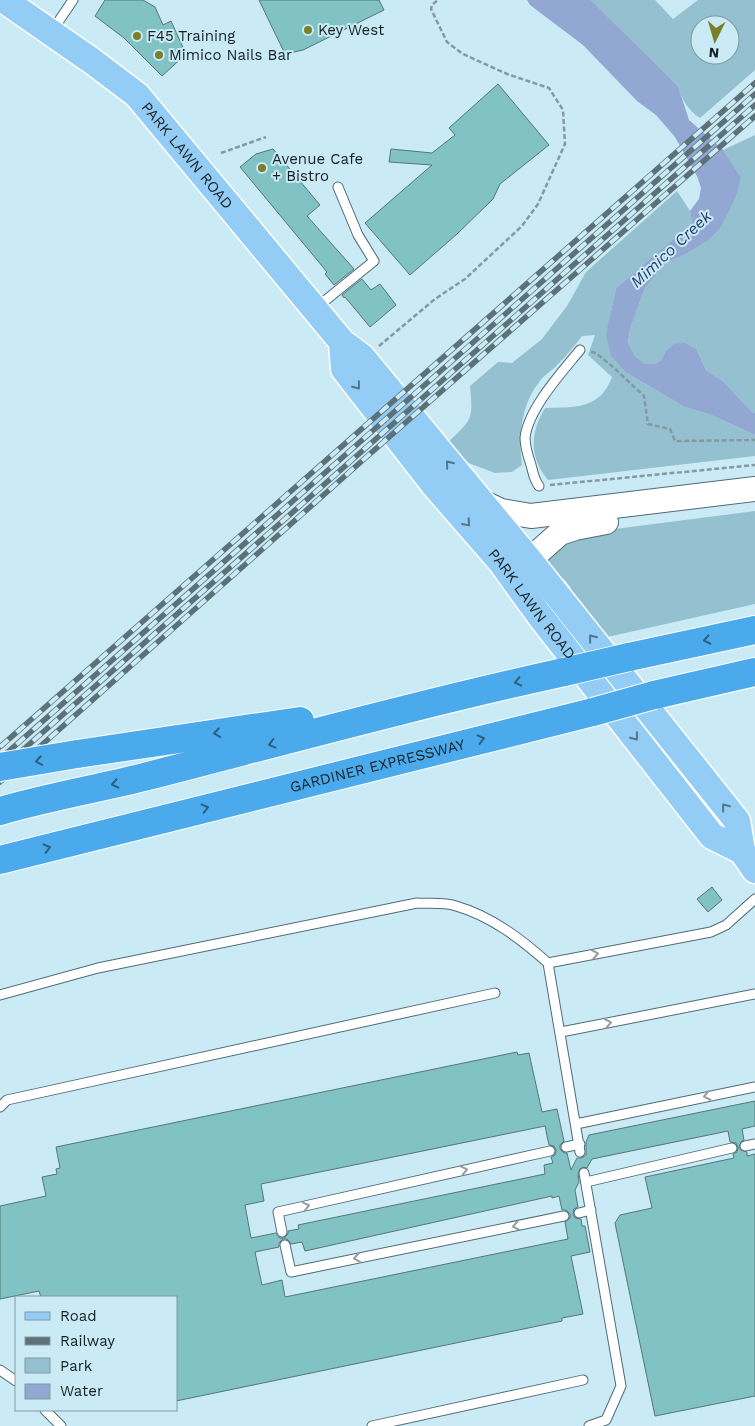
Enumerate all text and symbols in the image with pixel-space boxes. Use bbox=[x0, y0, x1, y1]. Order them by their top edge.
north arrow bbox=[690, 15, 740, 65]
place label: Key West bbox=[318, 21, 385, 39]
marker: Key West bbox=[302, 24, 314, 36]
place label: F45 Training bbox=[147, 27, 235, 45]
marker: F45 Training bbox=[131, 30, 143, 42]
text: N bbox=[708, 45, 720, 61]
place label: Mimico Nails Bar bbox=[169, 46, 292, 64]
marker: Mimico Nails Bar bbox=[153, 49, 165, 61]
street label: PARK LAWN ROAD bbox=[138, 98, 237, 213]
place label: Avenue Cafe + Bistro bbox=[272, 150, 363, 185]
marker: Avenue Cafe + Bistro bbox=[256, 162, 268, 174]
water label: Mimico Creek bbox=[627, 206, 716, 291]
one-way arrow bbox=[352, 380, 360, 389]
one-way arrow bbox=[446, 460, 455, 469]
one-way arrow bbox=[461, 517, 469, 526]
street label: PARK LAWN ROAD bbox=[485, 545, 579, 663]
one-way arrow bbox=[703, 634, 712, 645]
one-way arrow bbox=[588, 635, 597, 644]
one-way arrow bbox=[514, 676, 522, 687]
one-way arrow bbox=[212, 727, 220, 738]
one-way arrow bbox=[629, 731, 638, 741]
street label: GARDINER EXPRESSWAY bbox=[288, 735, 467, 796]
one-way arrow bbox=[477, 735, 485, 745]
one-way arrow bbox=[268, 738, 277, 749]
one-way arrow bbox=[34, 755, 43, 765]
one-way arrow bbox=[111, 778, 119, 789]
one-way arrow bbox=[200, 804, 208, 814]
one-way arrow bbox=[723, 804, 731, 813]
one-way arrow bbox=[43, 843, 52, 854]
one-way arrow bbox=[591, 949, 600, 959]
one-way arrow bbox=[604, 1018, 613, 1028]
one-way arrow bbox=[703, 1091, 712, 1101]
one-way arrow bbox=[460, 1165, 469, 1176]
one-way arrow bbox=[301, 1201, 310, 1212]
one-way arrow bbox=[512, 1220, 520, 1231]
one-way arrow bbox=[352, 1253, 361, 1263]
legend bbox=[15, 1296, 178, 1411]
text: Road bbox=[60, 1307, 97, 1325]
text: Railway bbox=[60, 1332, 115, 1350]
text: Park bbox=[60, 1357, 93, 1375]
text: Water bbox=[60, 1382, 103, 1400]

